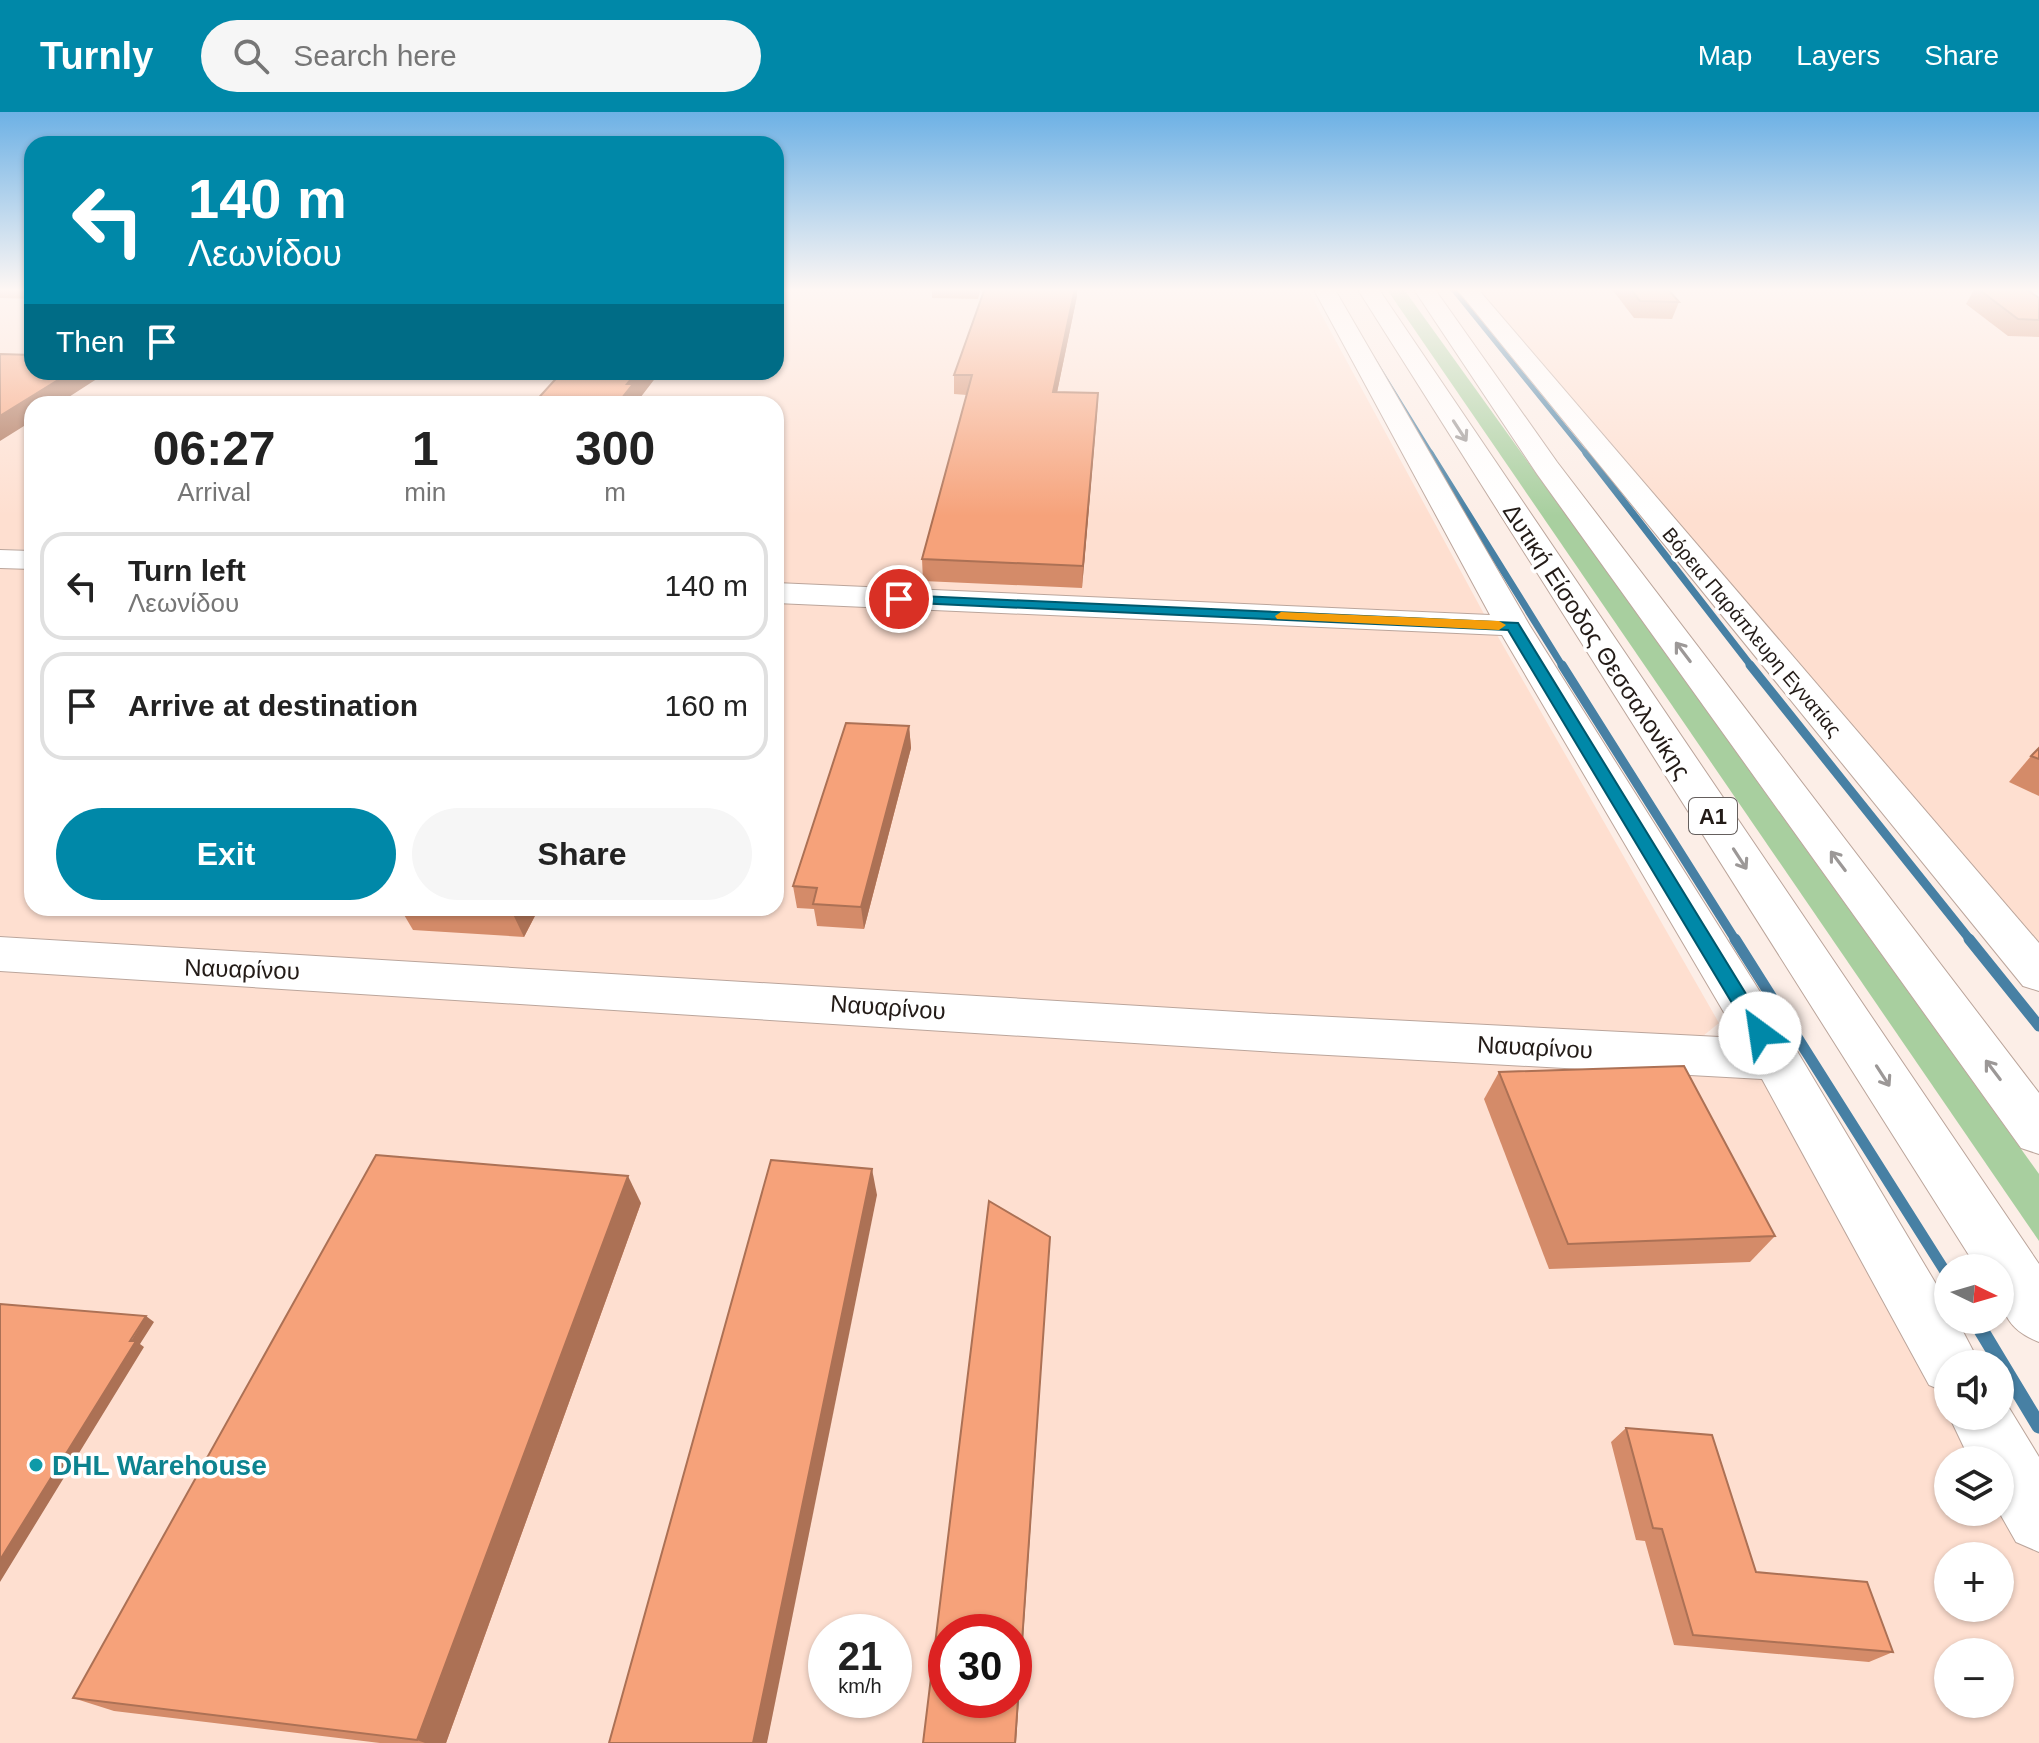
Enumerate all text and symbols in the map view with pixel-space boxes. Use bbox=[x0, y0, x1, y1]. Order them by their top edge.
search box bbox=[201, 20, 761, 92]
icon: search bbox=[229, 34, 273, 78]
text: Turnly bbox=[40, 35, 153, 77]
text: Search here bbox=[293, 39, 457, 72]
text: Map bbox=[1698, 40, 1752, 71]
text: Layers bbox=[1796, 40, 1880, 71]
text: Share bbox=[1924, 40, 1999, 71]
text: 140 m bbox=[188, 167, 347, 230]
icon: left bbox=[56, 168, 160, 272]
text: Λεωνίδου bbox=[188, 233, 342, 274]
icon: arrive bbox=[140, 320, 184, 364]
text: Then bbox=[56, 325, 124, 358]
one-way arrow bbox=[1452, 419, 1468, 442]
text: 06:27 bbox=[153, 422, 276, 475]
text: 1 bbox=[412, 422, 439, 475]
text: 300 bbox=[575, 422, 655, 475]
text: Arrival bbox=[177, 477, 251, 507]
text: min bbox=[404, 477, 446, 507]
text: m bbox=[604, 477, 626, 507]
street label: Δυτική Είσοδος Θεσσαλονίκης bbox=[1498, 498, 1696, 784]
street label: Βόρεια Παράπλευρη Εγνατίας bbox=[1658, 523, 1846, 741]
text: Turn left bbox=[128, 554, 246, 587]
icon: left bbox=[60, 564, 104, 608]
pin bbox=[865, 565, 933, 633]
text: 140 m bbox=[665, 569, 748, 602]
icon: arrive bbox=[877, 577, 921, 621]
text: Λεωνίδου bbox=[128, 588, 239, 618]
one-way arrow bbox=[1675, 642, 1692, 663]
icon: arrive bbox=[60, 684, 104, 728]
text: Arrive at destination bbox=[128, 689, 418, 722]
text: 160 m bbox=[665, 689, 748, 722]
road number: Α1 bbox=[1689, 798, 1737, 834]
button: Exit bbox=[56, 808, 396, 900]
button: Share bbox=[412, 808, 752, 900]
one-way arrow bbox=[1733, 847, 1749, 870]
one-way arrow bbox=[1829, 851, 1846, 872]
street label: Ναυαρίνου bbox=[184, 953, 300, 985]
street label: Ναυαρίνου bbox=[829, 989, 947, 1025]
position arrow bbox=[1718, 991, 1802, 1075]
street label: Ναυαρίνου bbox=[1477, 1030, 1593, 1064]
one-way arrow bbox=[1984, 1059, 2001, 1081]
one-way arrow bbox=[1875, 1065, 1891, 1087]
north arrow bbox=[1934, 1254, 2014, 1334]
map controls bbox=[1934, 1254, 2014, 1718]
button: sound bbox=[1934, 1350, 2014, 1430]
button: layers bbox=[1934, 1446, 2014, 1526]
place label: DHL Warehouse bbox=[52, 1450, 267, 1481]
marker: DHL Warehouse bbox=[27, 1456, 45, 1474]
button: + bbox=[1934, 1542, 2014, 1622]
speed limit sign: 30 bbox=[928, 1614, 1032, 1718]
text: 21 bbox=[838, 1634, 882, 1678]
button: − bbox=[1934, 1638, 2014, 1718]
text: km/h bbox=[838, 1675, 882, 1697]

